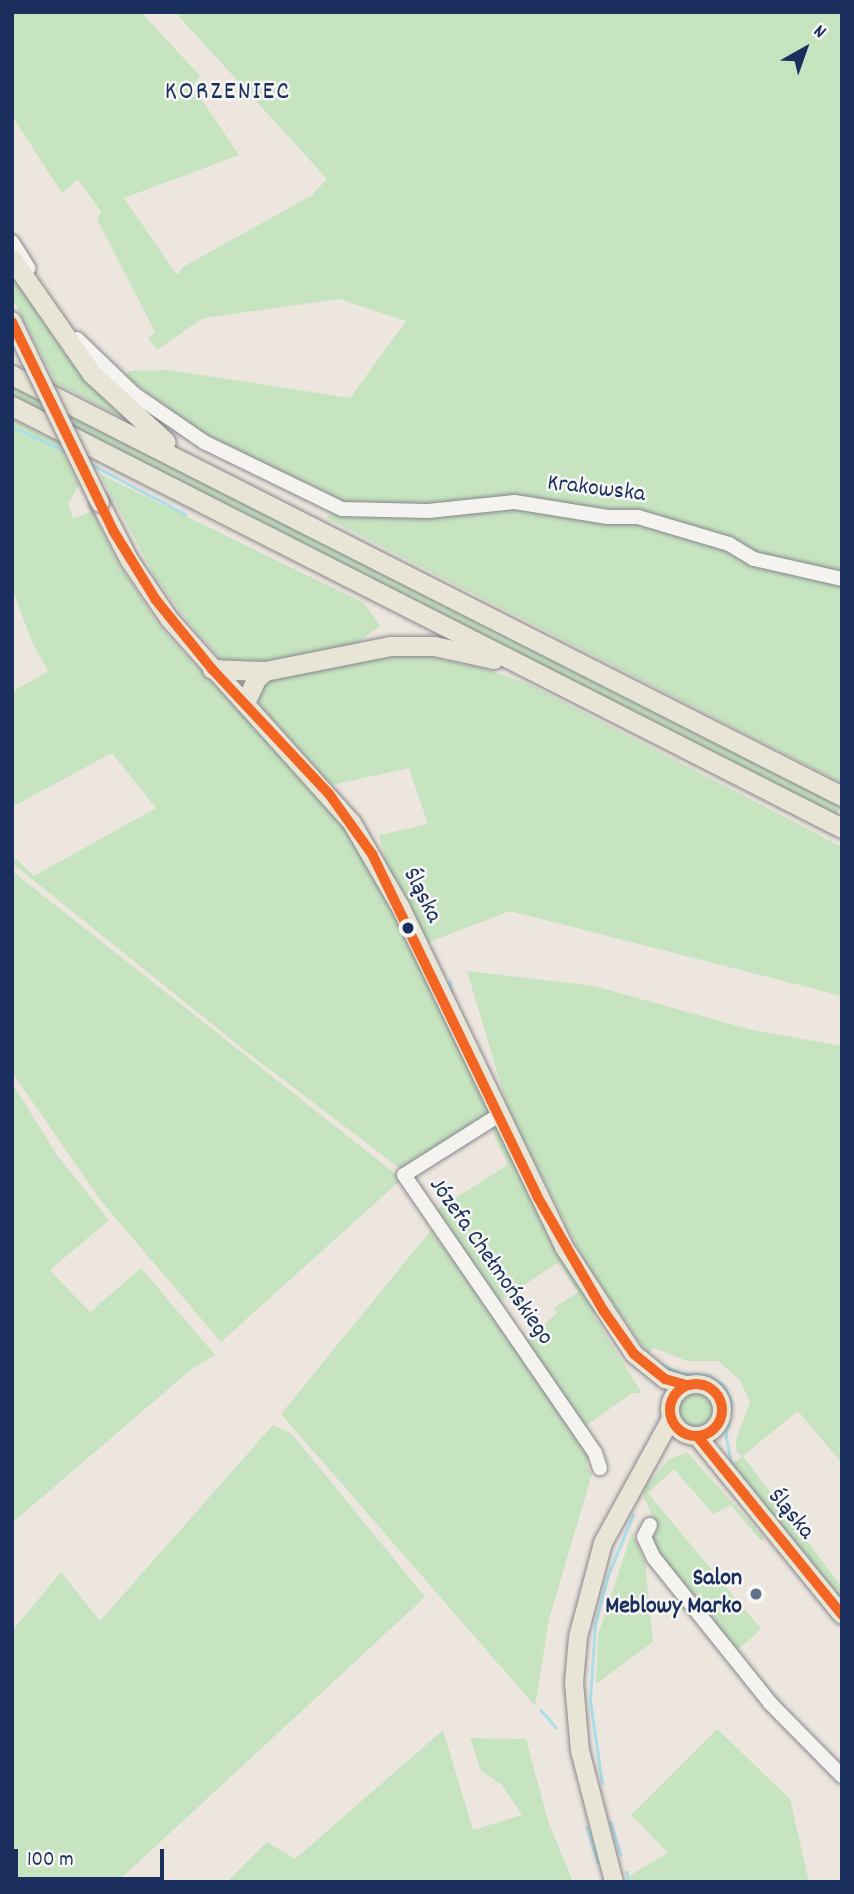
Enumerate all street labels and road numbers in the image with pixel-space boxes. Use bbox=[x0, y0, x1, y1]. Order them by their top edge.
street label: Krakowska bbox=[545, 470, 647, 510]
street label: Śląska bbox=[395, 864, 447, 928]
street label: Józefa Chełmońskiego bbox=[421, 1173, 559, 1351]
street label: Śląska bbox=[761, 1484, 819, 1546]

